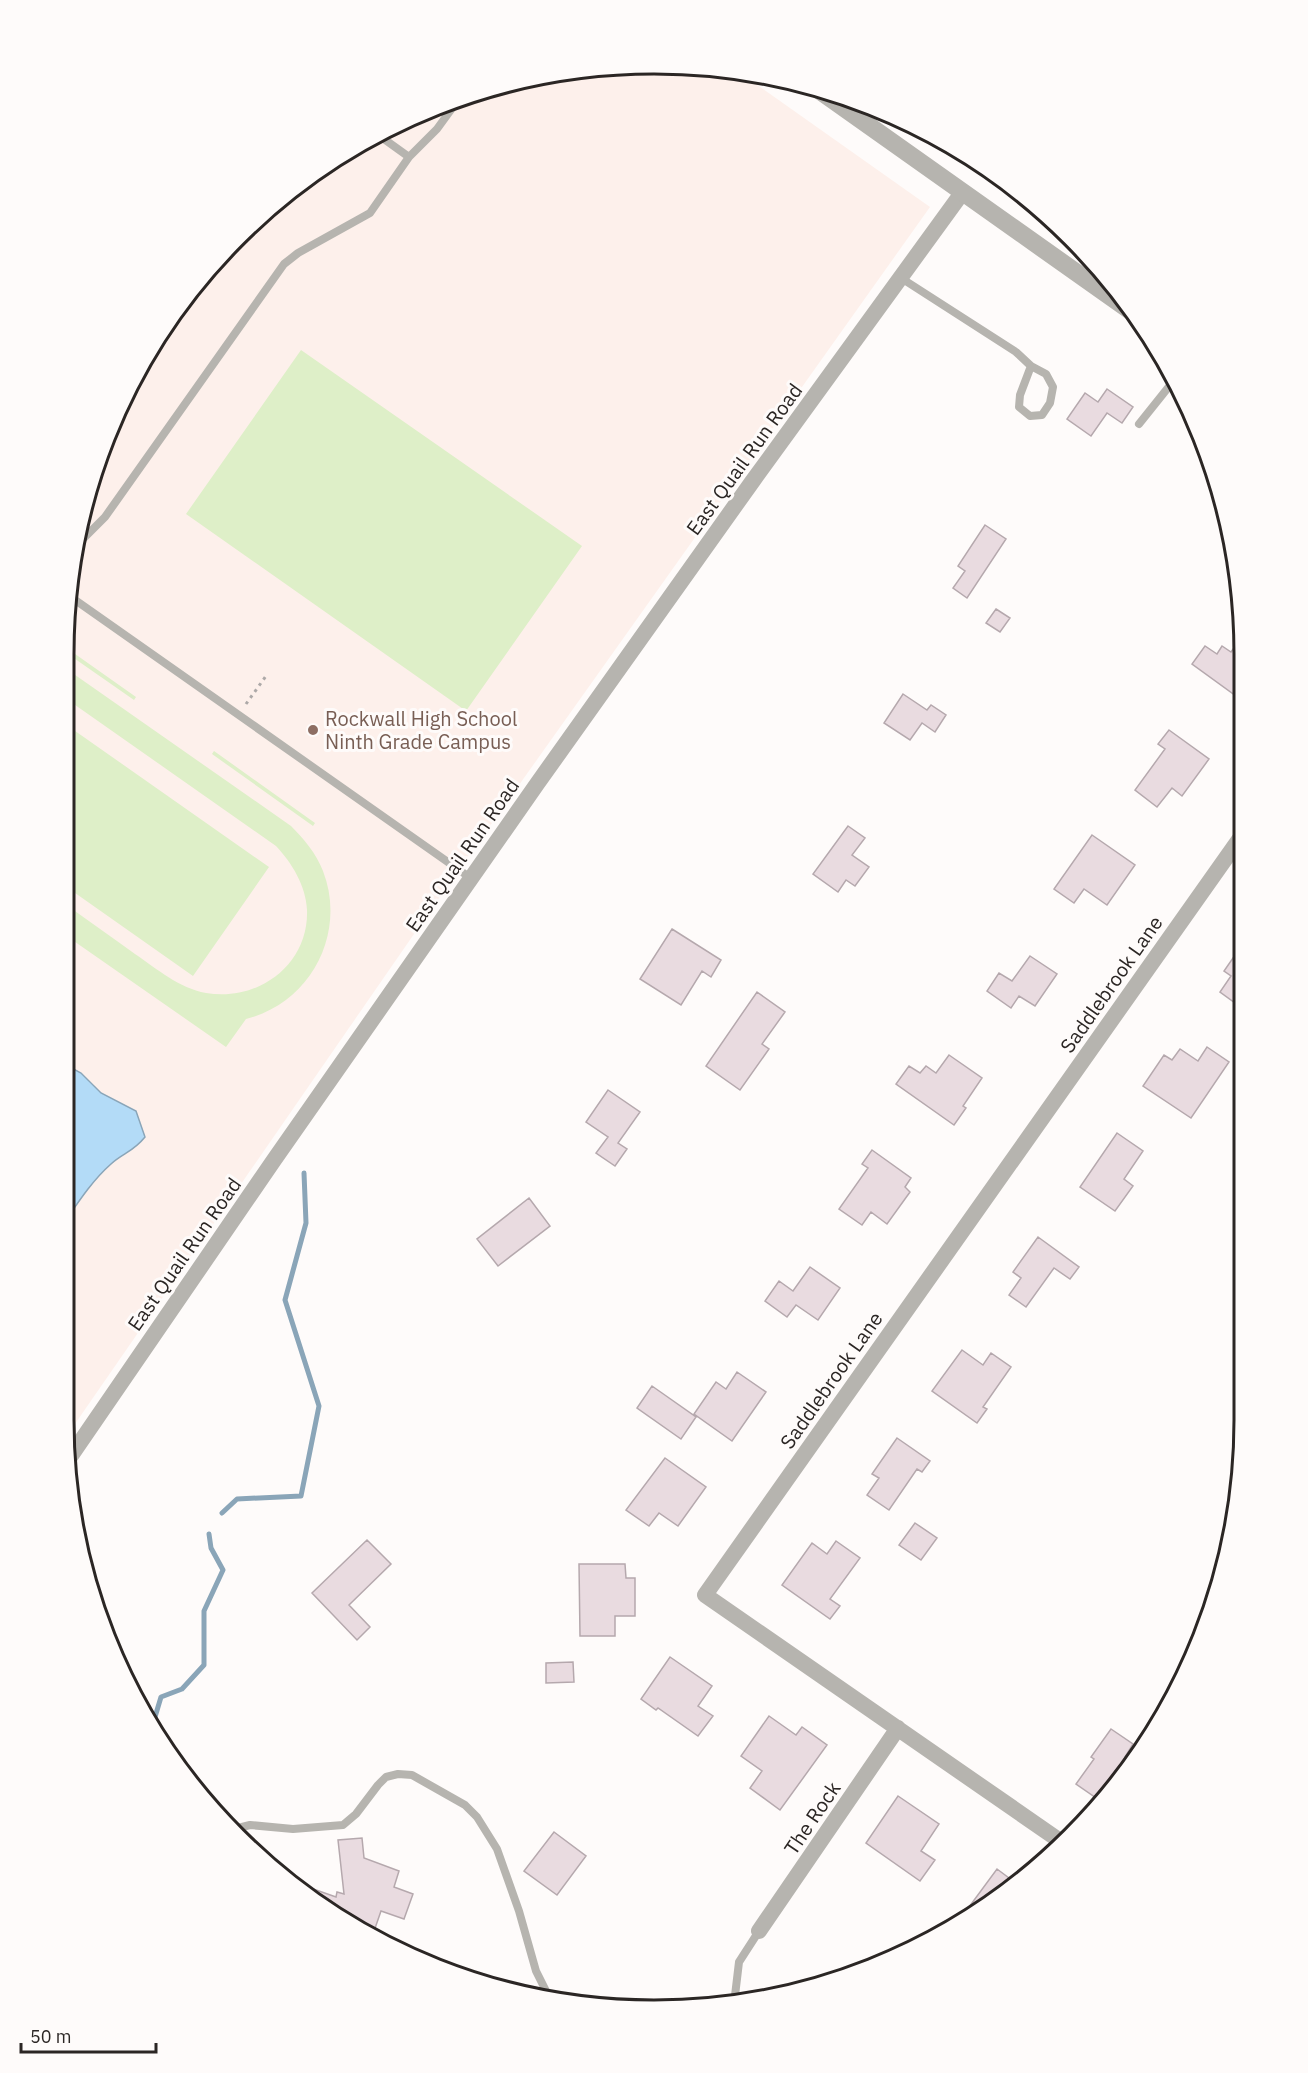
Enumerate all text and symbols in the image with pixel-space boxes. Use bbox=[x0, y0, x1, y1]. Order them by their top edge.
street label: East Quail Run Road bbox=[680, 378, 808, 540]
place label: Rockwall High School Ninth Grade Campus bbox=[325, 705, 517, 755]
marker: Rockwall High School Ninth Grade Campus bbox=[306, 723, 320, 737]
street label: East Quail Run Road bbox=[399, 773, 525, 937]
street label: Saddlebrook Lane bbox=[1054, 910, 1168, 1058]
street label: East Quail Run Road bbox=[121, 1172, 247, 1336]
street label: Saddlebrook Lane bbox=[774, 1306, 888, 1454]
street label: The Rock bbox=[778, 1776, 847, 1860]
scale bar bbox=[21, 2016, 156, 2054]
text: 50 m bbox=[30, 2025, 72, 2048]

